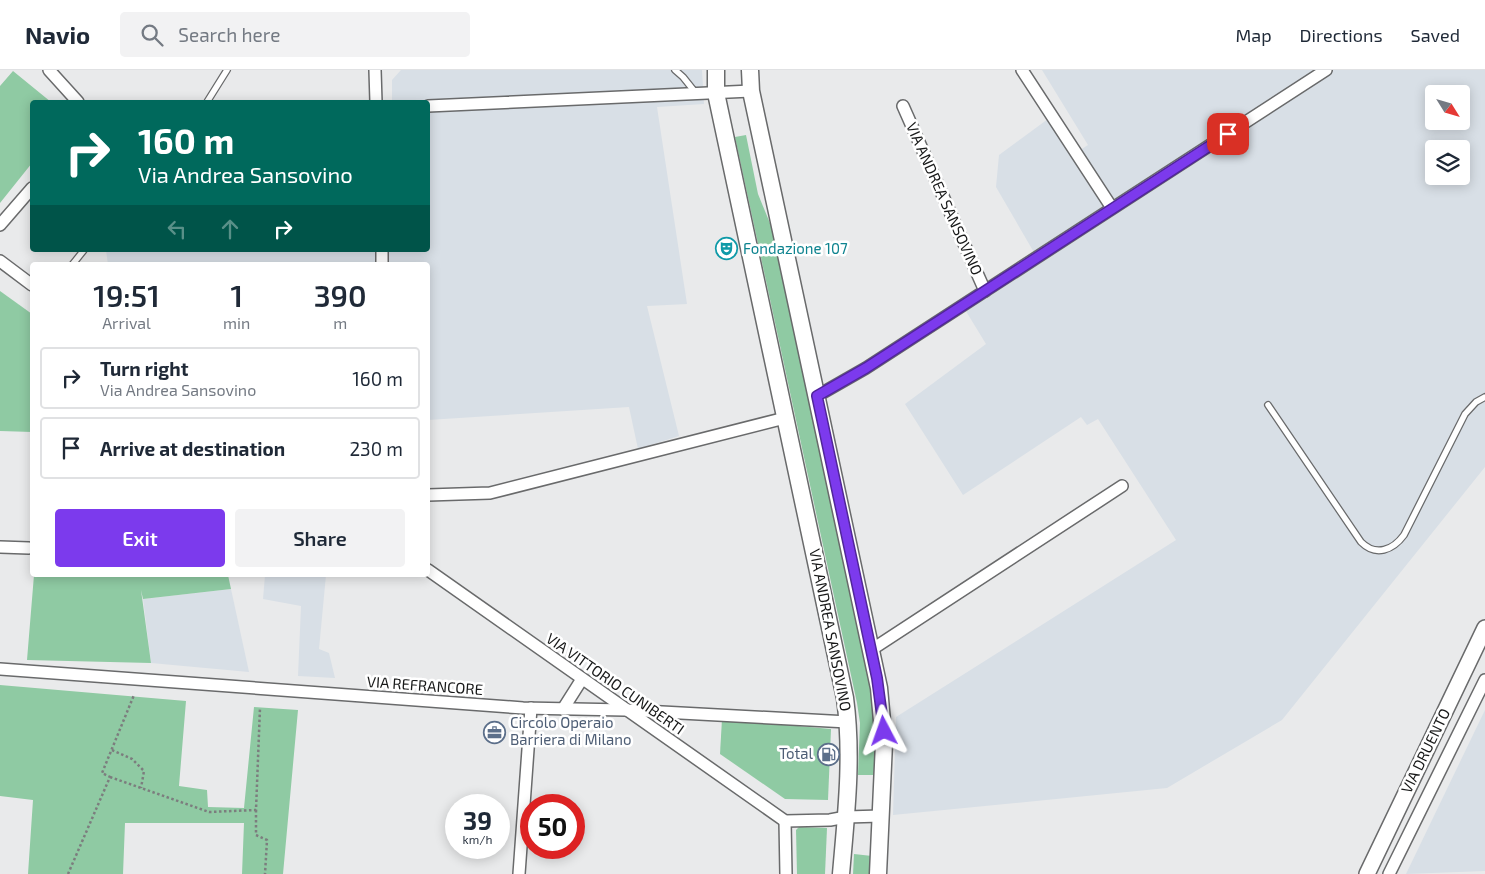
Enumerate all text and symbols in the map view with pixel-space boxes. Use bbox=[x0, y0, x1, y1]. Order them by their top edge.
search box bbox=[120, 12, 470, 57]
text: Navio bbox=[25, 20, 90, 49]
icon: search bbox=[138, 21, 166, 49]
text: Search here bbox=[178, 23, 280, 46]
text: Map bbox=[1235, 24, 1272, 46]
text: Directions bbox=[1300, 24, 1383, 46]
text: Saved bbox=[1411, 24, 1460, 46]
north arrow bbox=[1425, 85, 1470, 130]
map controls bbox=[1425, 85, 1470, 185]
pin bbox=[1207, 113, 1249, 155]
text: 160 m bbox=[138, 119, 234, 161]
street label: VIA ANDREA SANSOVINO bbox=[903, 119, 987, 278]
icon: right bbox=[55, 120, 120, 185]
icon: arrive bbox=[1214, 120, 1242, 148]
button: layers bbox=[1425, 140, 1470, 185]
text: Via Andrea Sansovino bbox=[138, 161, 353, 187]
icon: left bbox=[163, 215, 191, 243]
icon: ahead bbox=[216, 215, 244, 243]
icon: right bbox=[269, 215, 297, 243]
theatre icon: Fondazione 107 bbox=[715, 237, 739, 261]
place label: Fondazione 107 bbox=[743, 239, 848, 257]
text: 19:51 bbox=[93, 277, 160, 313]
text: 1 bbox=[230, 277, 243, 313]
text: 390 bbox=[314, 277, 367, 313]
text: Arrival bbox=[102, 313, 151, 332]
text: min bbox=[223, 313, 250, 332]
text: m bbox=[333, 313, 347, 332]
text: Turn right bbox=[100, 357, 188, 380]
icon: right bbox=[57, 364, 85, 392]
text: 160 m bbox=[352, 367, 403, 390]
text: Via Andrea Sansovino bbox=[100, 380, 256, 399]
icon: arrive bbox=[57, 434, 85, 462]
text: Arrive at destination bbox=[100, 437, 285, 460]
text: 230 m bbox=[349, 437, 403, 460]
button: Exit bbox=[55, 509, 225, 567]
button: Share bbox=[235, 509, 405, 567]
street label: VIA ANDREA SANSOVINO bbox=[806, 547, 856, 713]
street label: VIA VITTORIO CUNIBERTI bbox=[543, 629, 688, 738]
street label: VIA REFRANCORE bbox=[366, 672, 484, 698]
position arrow bbox=[857, 704, 909, 756]
street label: VIA DRUENTO bbox=[1397, 705, 1453, 796]
place label: Circolo Operaio Barriera di Milano bbox=[510, 713, 631, 748]
office icon: Circolo Operaio Barriera di Milano bbox=[482, 720, 506, 744]
fuel station icon: Total bbox=[817, 742, 841, 766]
place label: Total bbox=[779, 744, 814, 762]
speed limit sign: 50 bbox=[520, 794, 585, 859]
text: 39 bbox=[463, 805, 492, 835]
text: km/h bbox=[463, 832, 492, 846]

